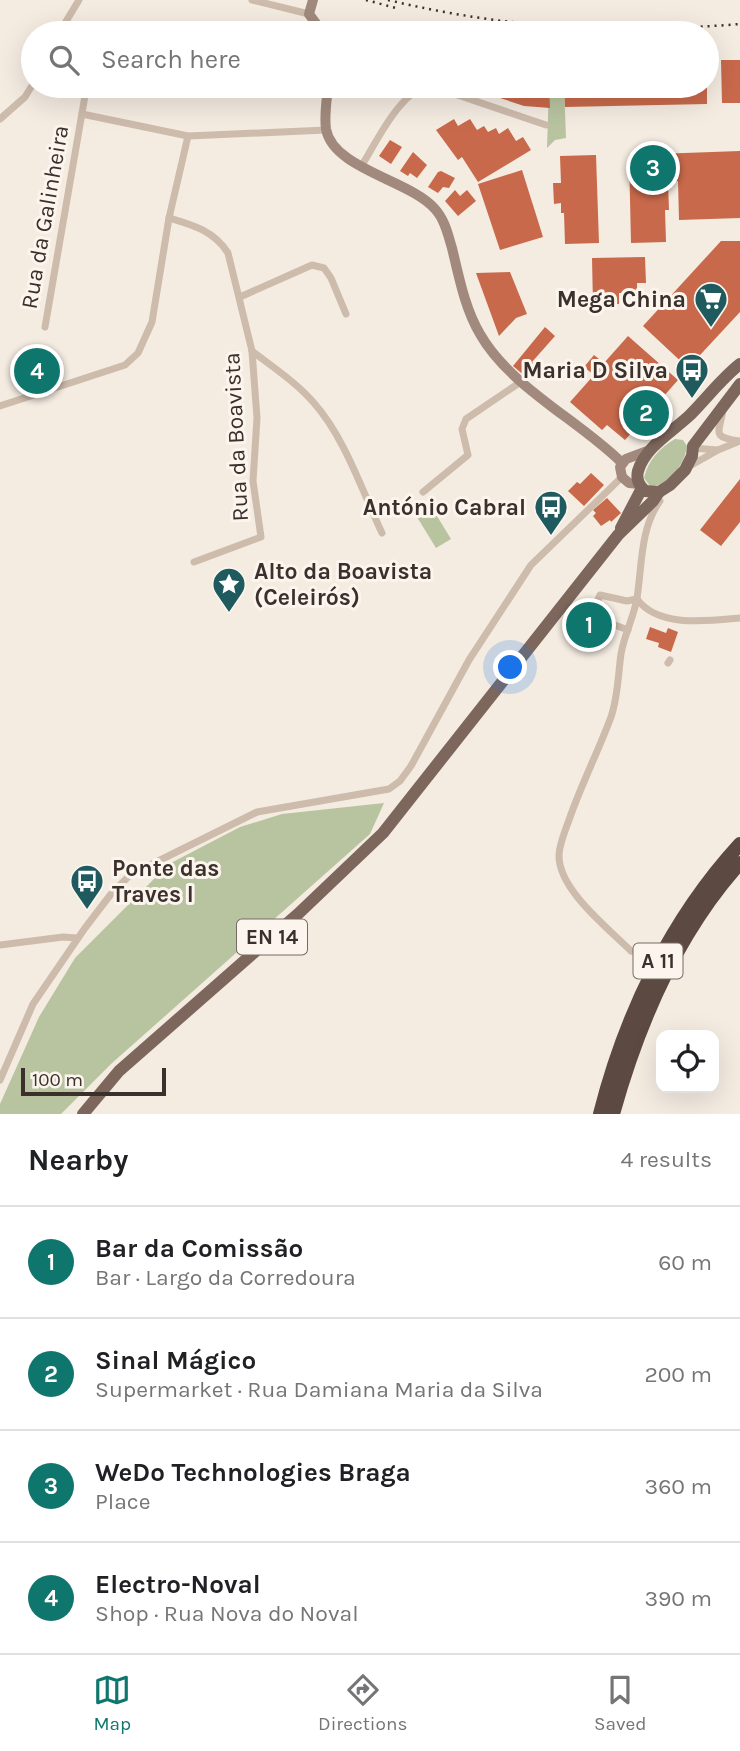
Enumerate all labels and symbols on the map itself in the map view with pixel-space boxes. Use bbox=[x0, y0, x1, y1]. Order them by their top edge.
street label: Rua da Galinheira bbox=[16, 123, 74, 311]
pin: 3 bbox=[630, 142, 676, 194]
supermarket icon: Mega China bbox=[692, 280, 730, 329]
place label: Mega China bbox=[557, 286, 686, 313]
pin: 4 bbox=[14, 345, 60, 397]
bus stop icon: Maria D Silva bbox=[673, 351, 711, 400]
street label: Rua da Boavista bbox=[218, 352, 254, 522]
place label: Maria D Silva bbox=[522, 357, 668, 384]
pin: 2 bbox=[623, 387, 669, 439]
bus stop icon: António Cabral bbox=[532, 488, 570, 537]
place label: António Cabral bbox=[363, 494, 526, 521]
place label: Alto da Boavista (Celeirós) bbox=[254, 558, 432, 611]
place icon: Alto da Boavista (Celeirós) bbox=[210, 565, 248, 614]
pin: 1 bbox=[566, 599, 612, 651]
your location bbox=[493, 650, 527, 684]
place label: Ponte das Traves I bbox=[112, 855, 220, 908]
bus stop icon: Ponte das Traves I bbox=[68, 862, 106, 911]
road number: EN 14 bbox=[237, 920, 307, 954]
road number: A 11 bbox=[634, 944, 682, 978]
scale bar bbox=[21, 1065, 166, 1097]

